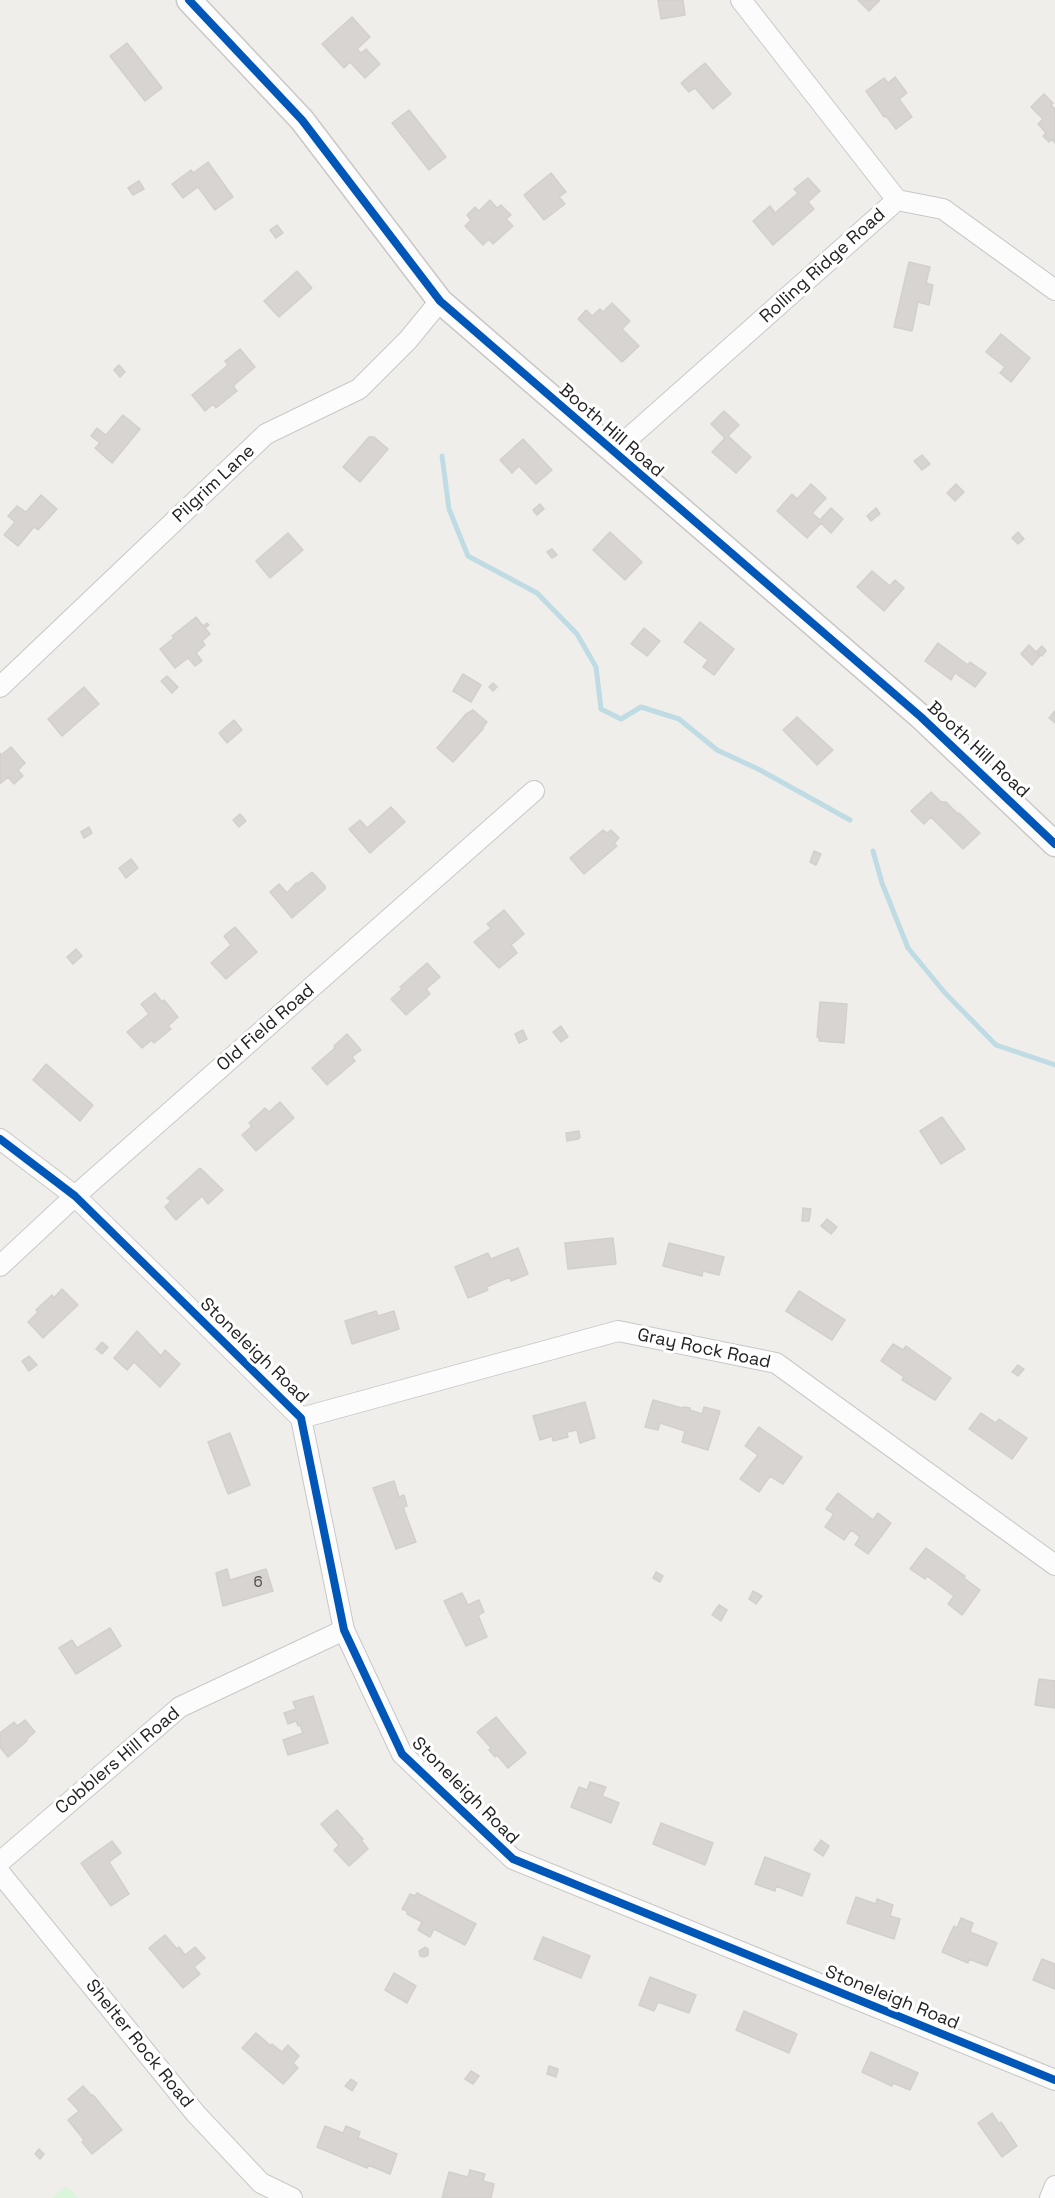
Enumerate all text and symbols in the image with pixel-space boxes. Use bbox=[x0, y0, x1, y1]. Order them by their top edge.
street label: Rolling Ridge Road bbox=[756, 204, 890, 328]
street label: Booth Hill Road bbox=[554, 380, 668, 482]
street label: Pilgrim Lane bbox=[168, 441, 260, 527]
street label: Booth Hill Road bbox=[923, 697, 1033, 803]
street label: Old Field Road bbox=[213, 980, 319, 1076]
street label: Stoneleigh Road bbox=[195, 1294, 313, 1408]
street label: Gray Rock Road bbox=[635, 1324, 773, 1374]
house number: 6 bbox=[253, 1574, 263, 1592]
street label: Cobblers Hill Road bbox=[52, 1703, 184, 1819]
street label: Stoneleigh Road bbox=[407, 1733, 523, 1849]
street label: Stoneleigh Road bbox=[822, 1961, 962, 2035]
street label: Shelter Rock Road bbox=[81, 1975, 197, 2113]

